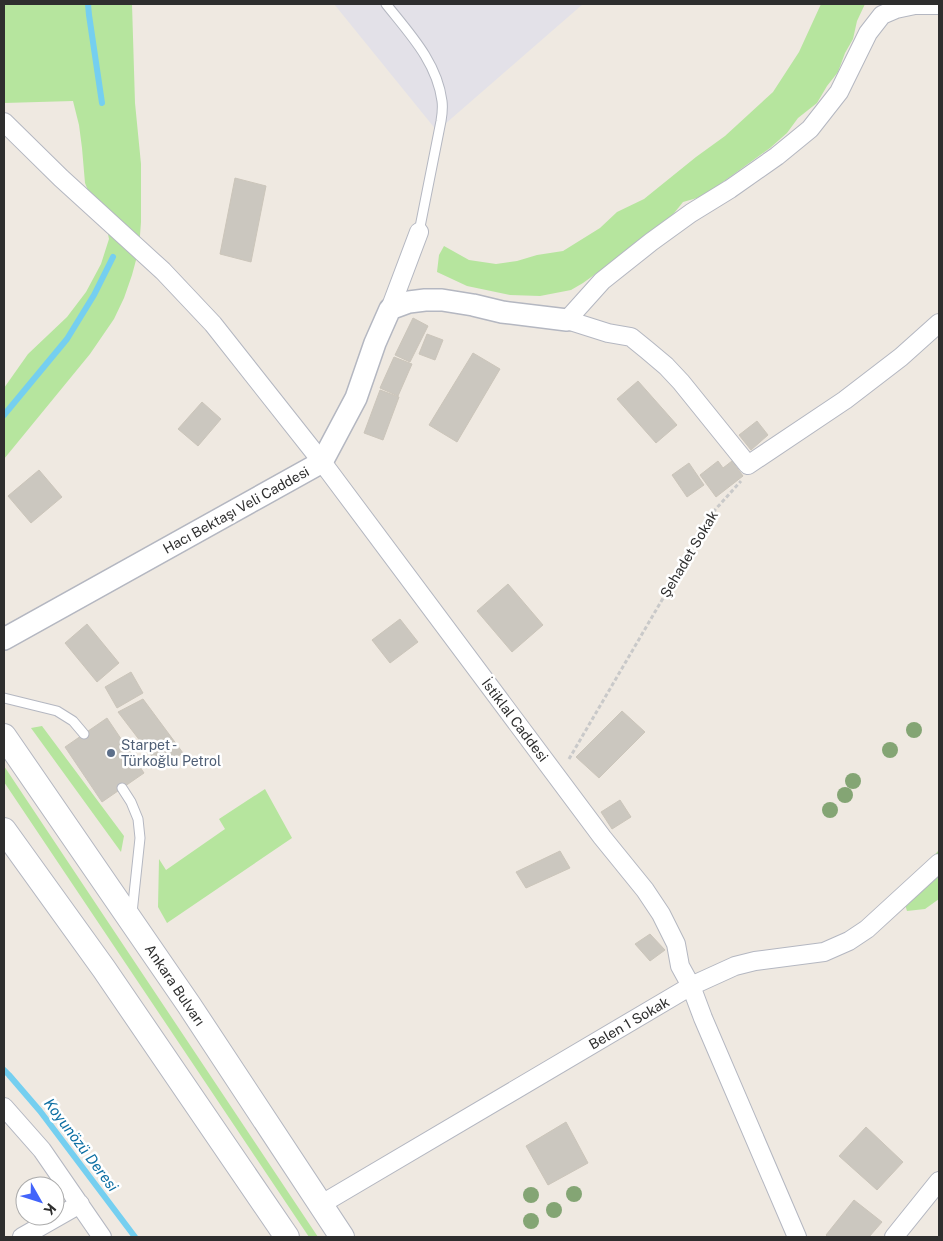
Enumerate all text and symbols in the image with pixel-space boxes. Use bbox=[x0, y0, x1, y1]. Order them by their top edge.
street label: Hacı Bektaşı Veli Caddesi bbox=[160, 463, 312, 557]
street label: Şehadet Sokak bbox=[657, 508, 721, 600]
street label: İstiklal Caddesi bbox=[479, 674, 553, 765]
place label: Starpet - Türkoğlu Petrol bbox=[121, 737, 221, 769]
marker: Starpet - Türkoğlu Petrol bbox=[105, 747, 117, 759]
street label: Ankara Bulvarı bbox=[142, 941, 208, 1029]
street label: Belen 1 Sokak bbox=[586, 993, 672, 1053]
water label: Koyunözü Deresi bbox=[41, 1095, 122, 1195]
north arrow bbox=[15, 1176, 65, 1226]
text: K bbox=[41, 1200, 59, 1218]

